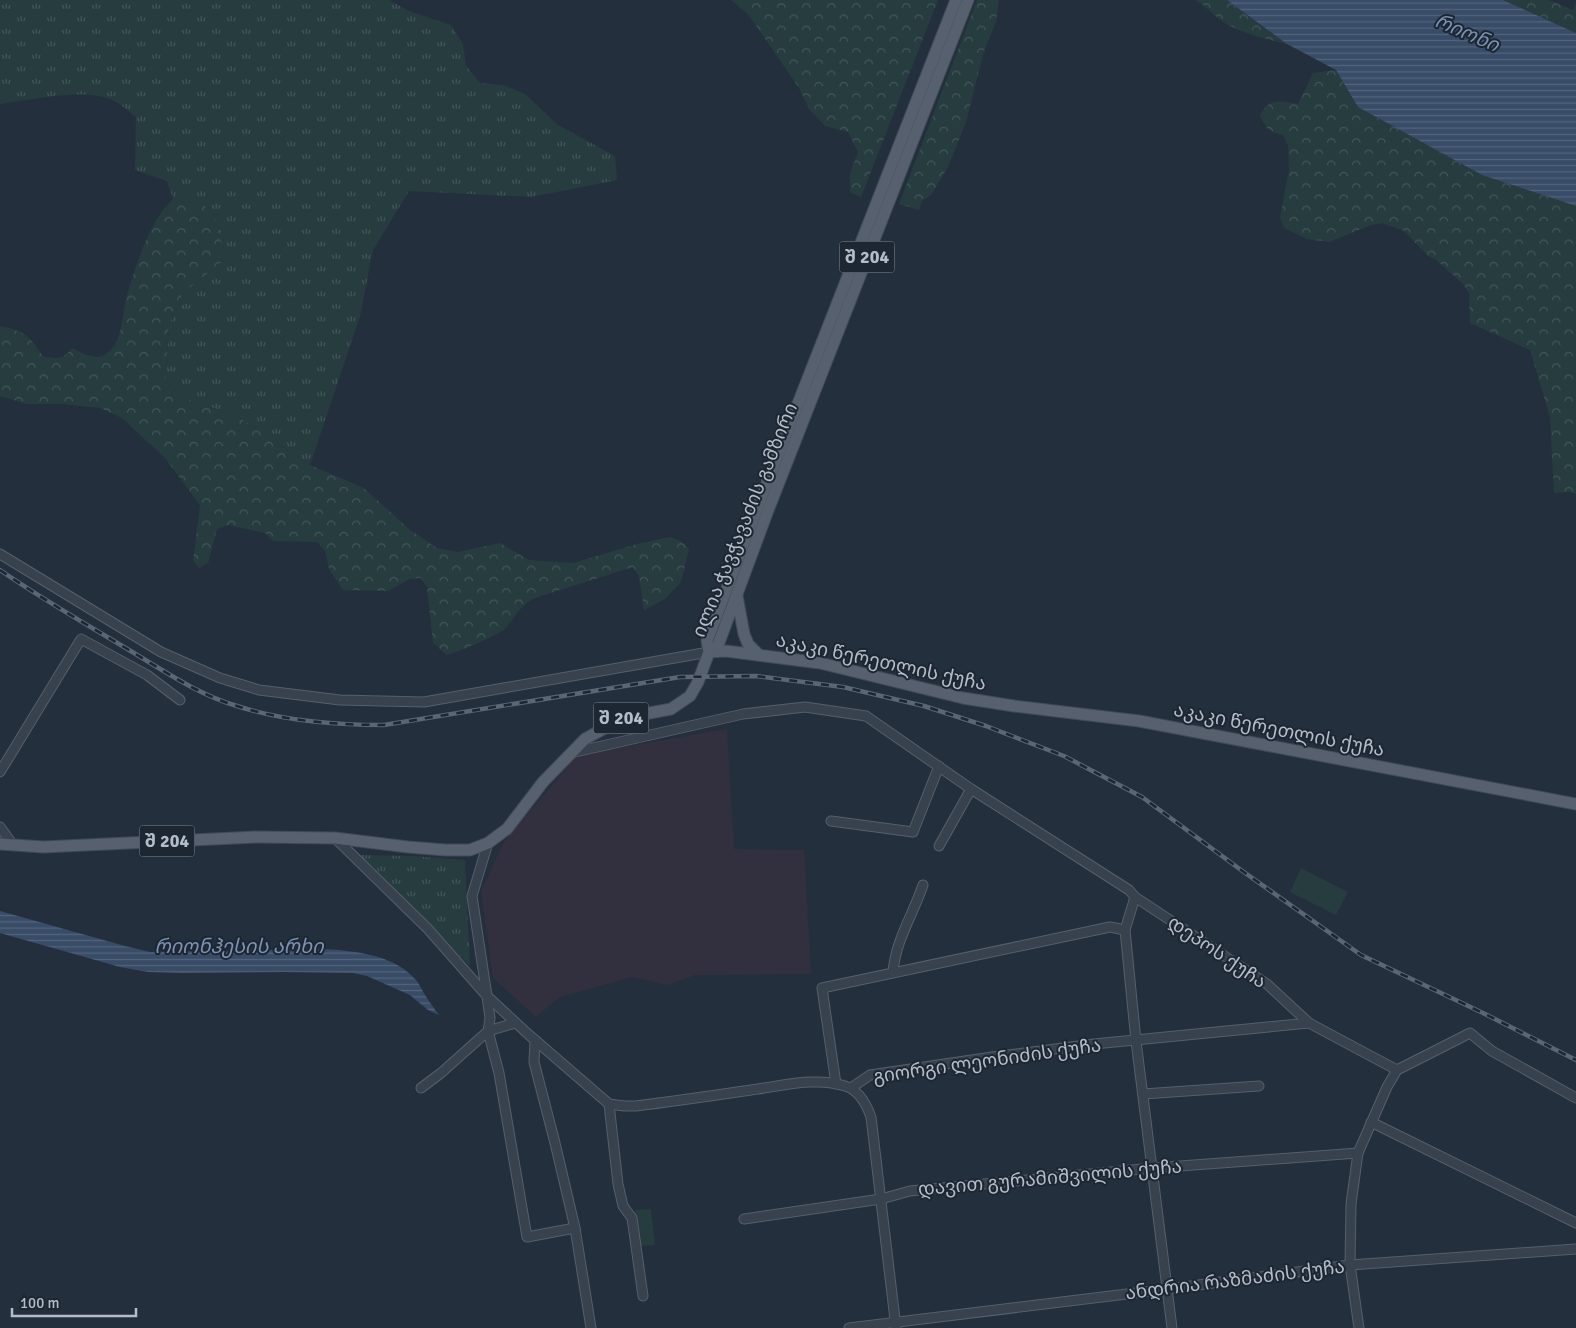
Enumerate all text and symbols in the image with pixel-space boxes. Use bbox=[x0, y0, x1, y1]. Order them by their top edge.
water label: რიონი bbox=[1431, 8, 1504, 58]
road number: შ 204 bbox=[840, 242, 894, 272]
street label: ილია ჭავჭავაძის გამზირი bbox=[687, 399, 803, 641]
street label: აკაკი წერეთლის ქუჩა bbox=[774, 628, 988, 696]
street label: აკაკი წერეთლის ქუჩა bbox=[1171, 698, 1387, 762]
road number: შ 204 bbox=[594, 702, 648, 734]
road number: შ 204 bbox=[140, 826, 194, 856]
street label: დეპოს ქუჩა bbox=[1163, 910, 1271, 994]
water label: რიონჰესის არხი bbox=[155, 934, 325, 959]
street label: გიორგი ლეონიძის ქუჩა bbox=[871, 1033, 1103, 1089]
street label: დავით გურამიშვილის ქუჩა bbox=[917, 1155, 1183, 1201]
street label: ანდრია რაზმაძის ქუჩა bbox=[1124, 1255, 1346, 1305]
scale bar bbox=[12, 1286, 136, 1318]
text: 100 m bbox=[20, 1294, 60, 1312]

